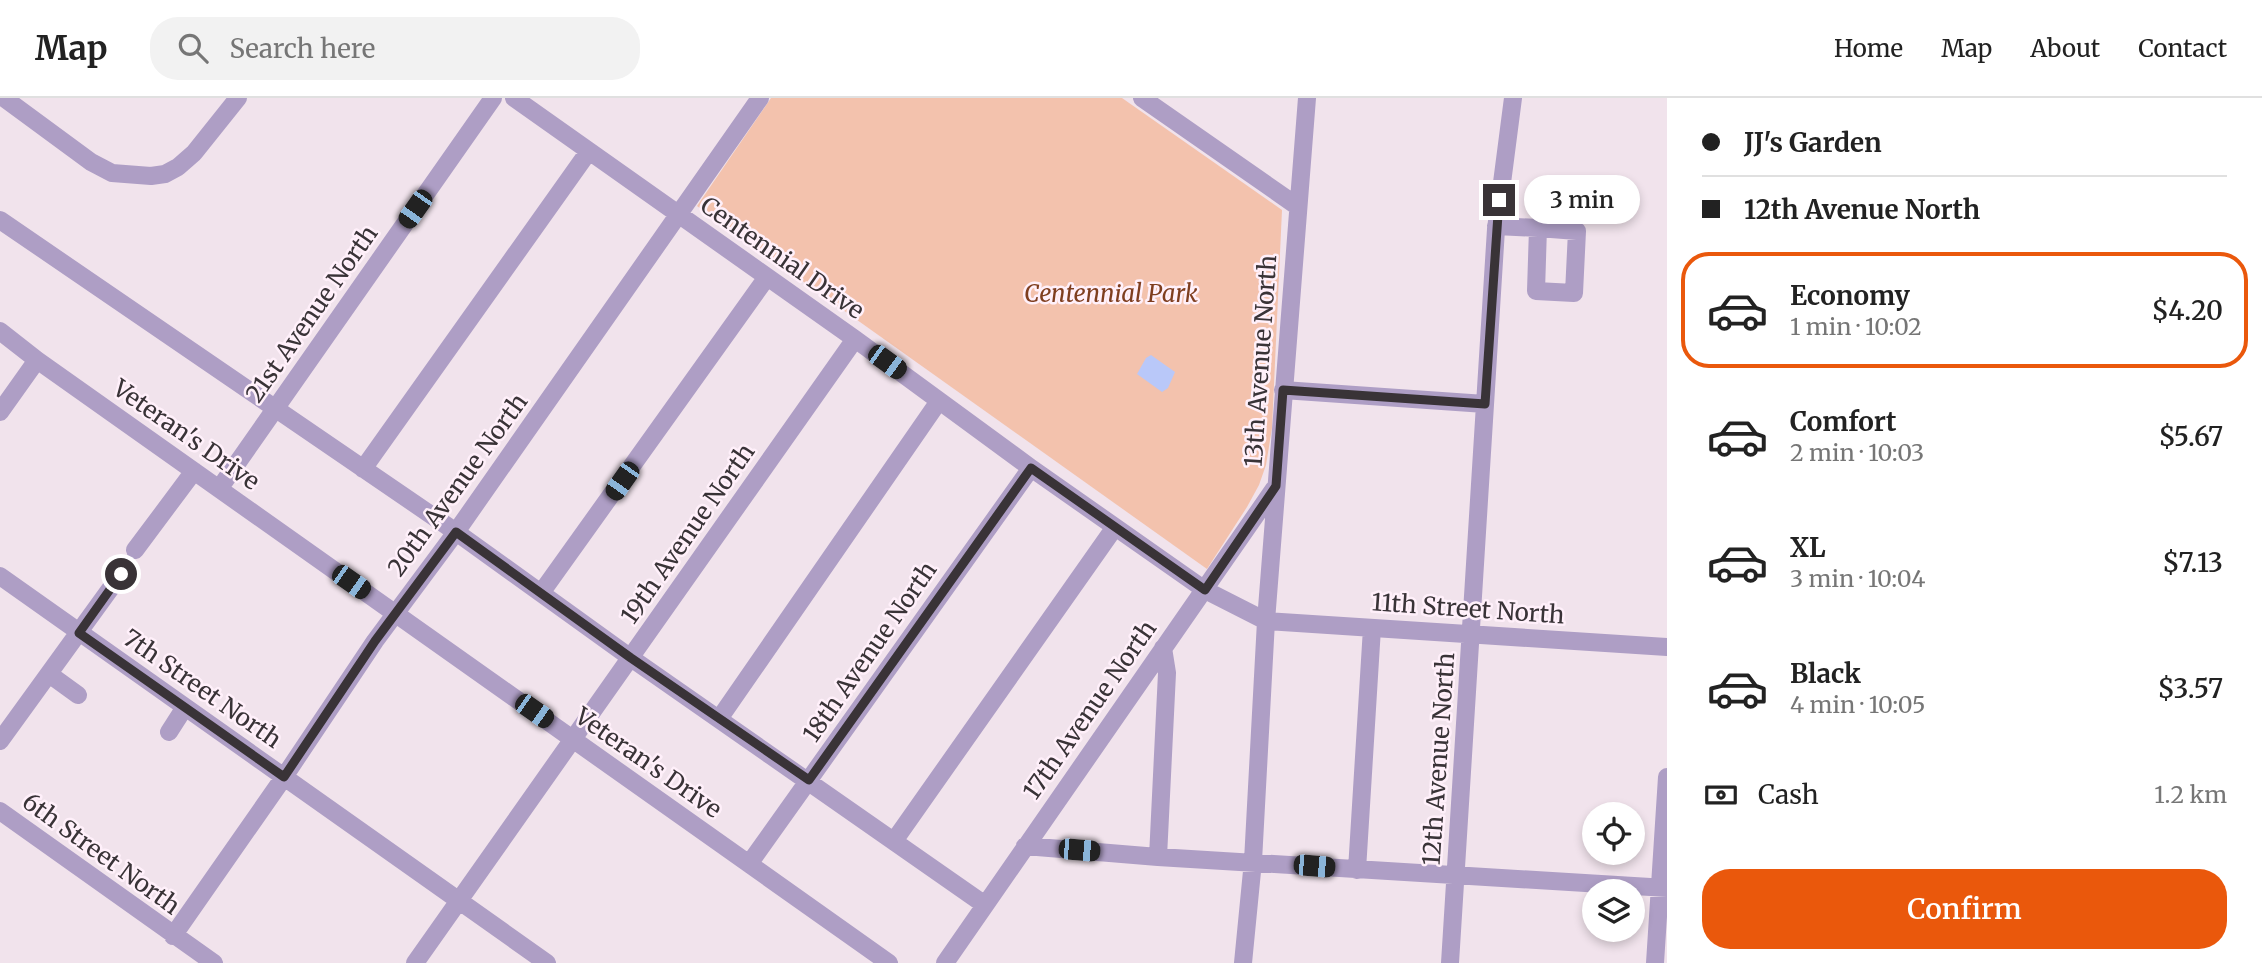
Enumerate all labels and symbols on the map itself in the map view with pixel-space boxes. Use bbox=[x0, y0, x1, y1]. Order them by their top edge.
callout: 3 min bbox=[1524, 176, 1639, 224]
route end bbox=[1483, 184, 1515, 216]
car bbox=[395, 186, 436, 232]
street label: Centennial Drive bbox=[694, 190, 870, 326]
street label: 21st Avenue North bbox=[239, 219, 384, 408]
street label: 13th Avenue North bbox=[1238, 254, 1283, 468]
park label: Centennial Park bbox=[1024, 278, 1198, 309]
car bbox=[864, 341, 911, 383]
street label: Veteran's Drive bbox=[106, 372, 266, 497]
street label: 20th Avenue North bbox=[381, 387, 534, 582]
street label: 19th Avenue North bbox=[614, 437, 761, 630]
car bbox=[602, 458, 643, 504]
street label: 18th Avenue North bbox=[796, 555, 944, 748]
route start bbox=[105, 558, 137, 590]
car bbox=[328, 561, 375, 603]
street label: 11th Street North bbox=[1370, 586, 1566, 631]
street label: 17th Avenue North bbox=[1016, 614, 1163, 805]
street label: 7th Street North bbox=[117, 622, 288, 755]
street label: 12th Avenue North bbox=[1416, 651, 1461, 866]
car bbox=[511, 690, 558, 732]
street label: Veteran's Drive bbox=[568, 700, 728, 825]
street label: 6th Street North bbox=[16, 786, 186, 921]
car bbox=[1058, 838, 1101, 862]
car bbox=[1293, 854, 1336, 878]

